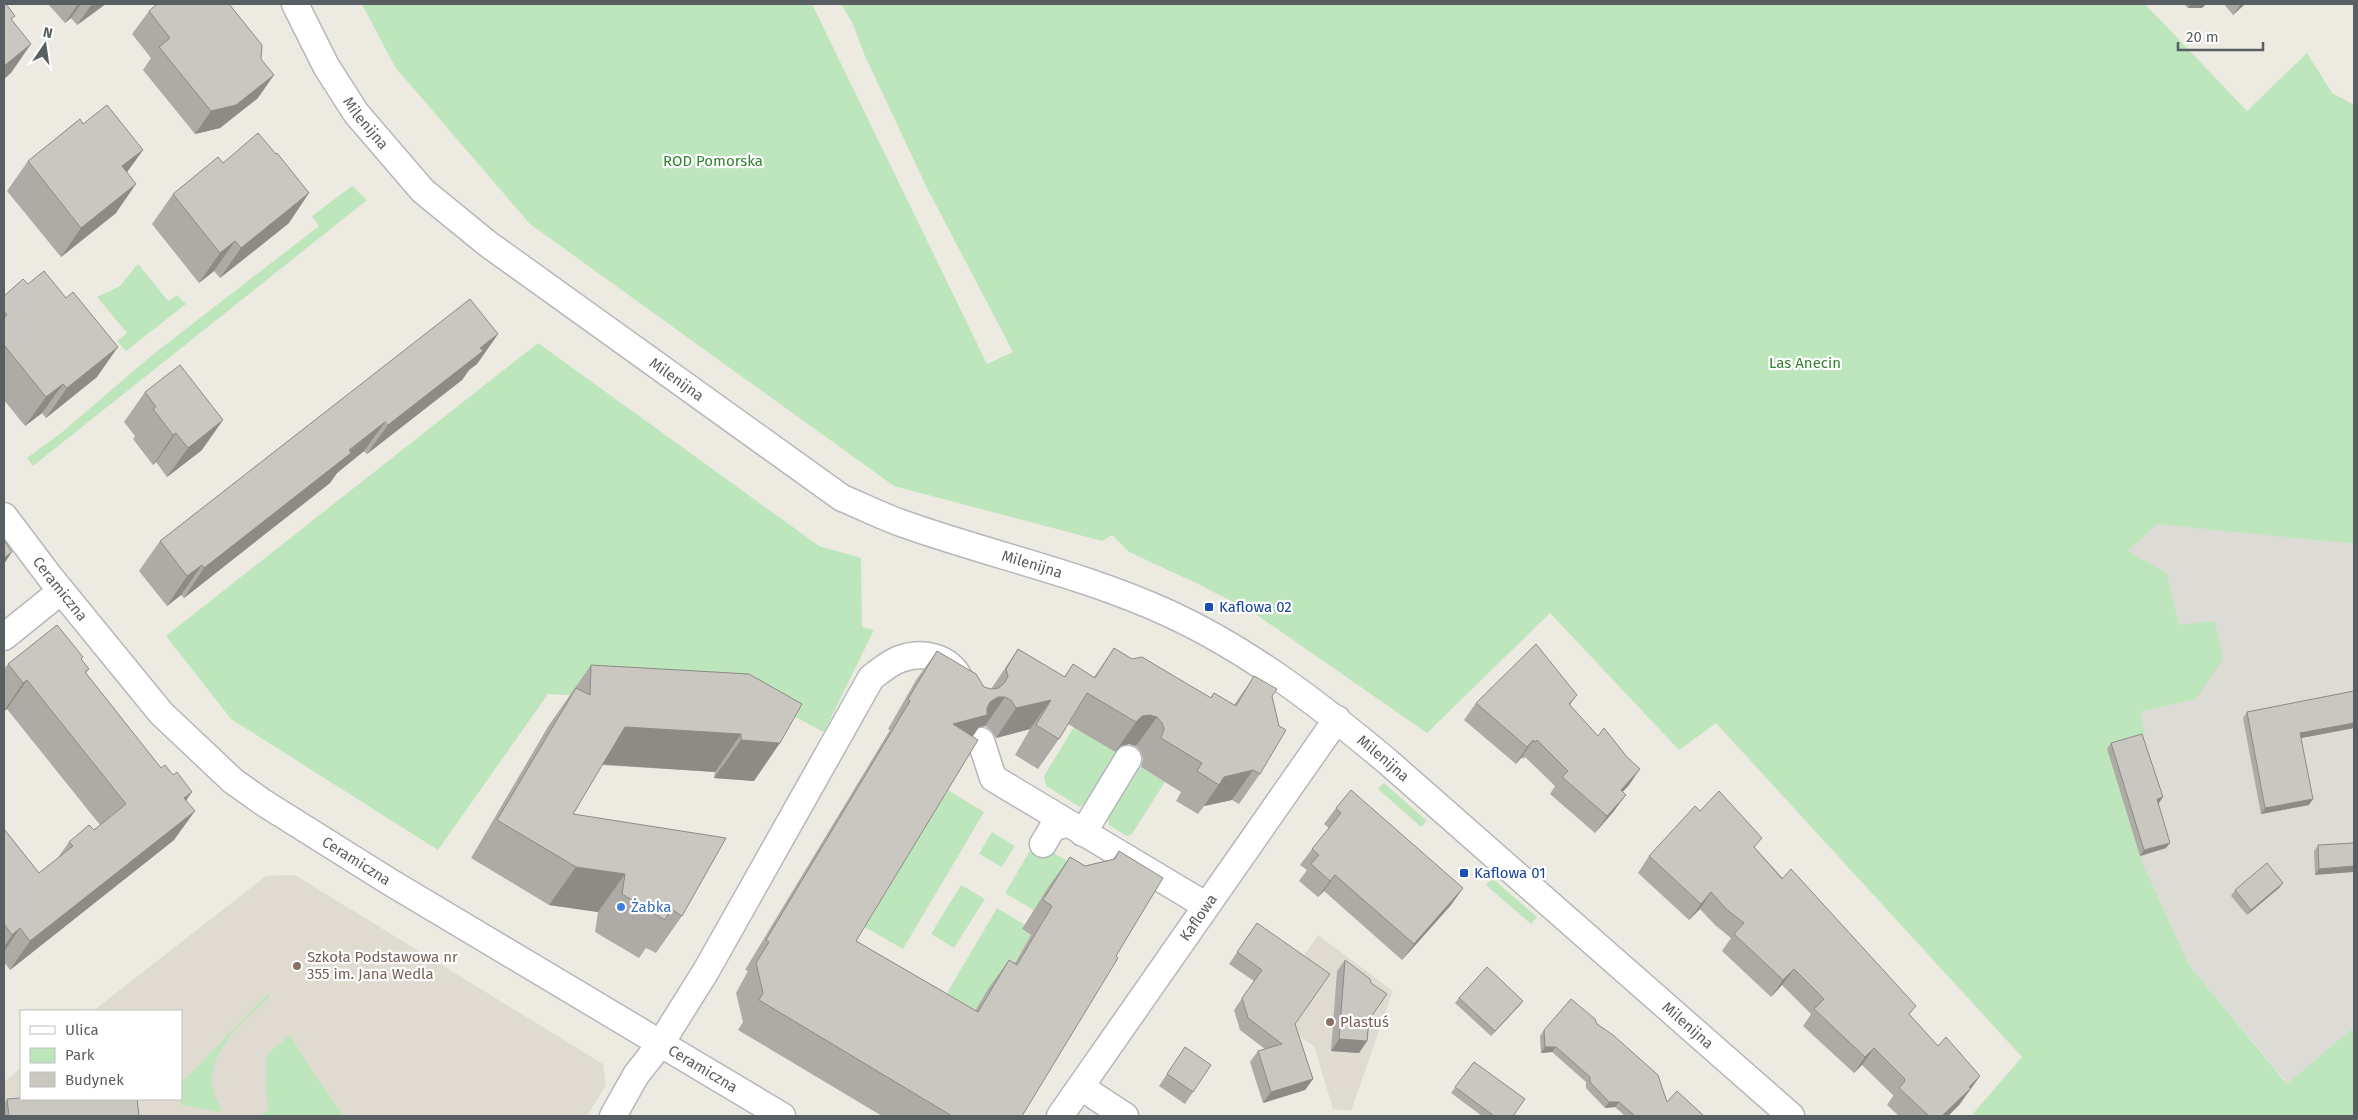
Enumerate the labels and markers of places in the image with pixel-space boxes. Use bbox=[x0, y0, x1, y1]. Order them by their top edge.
place label: Kaflowa 02 bbox=[1219, 598, 1292, 616]
marker: Kaflowa 02 bbox=[1203, 601, 1215, 613]
place label: Kaflowa 01 bbox=[1474, 864, 1546, 882]
marker: Kaflowa 01 bbox=[1458, 867, 1470, 879]
place label: Żabka bbox=[631, 898, 671, 916]
marker: Żabka bbox=[615, 901, 627, 913]
place label: Szkoła Podstawowa nr 355 im. Jana Wedla bbox=[307, 948, 458, 983]
marker: Szkoła Podstawowa nr 355 im. Jana Wedla bbox=[291, 960, 303, 972]
place label: Plastuś bbox=[1340, 1013, 1389, 1031]
marker: Plastuś bbox=[1324, 1016, 1336, 1028]

